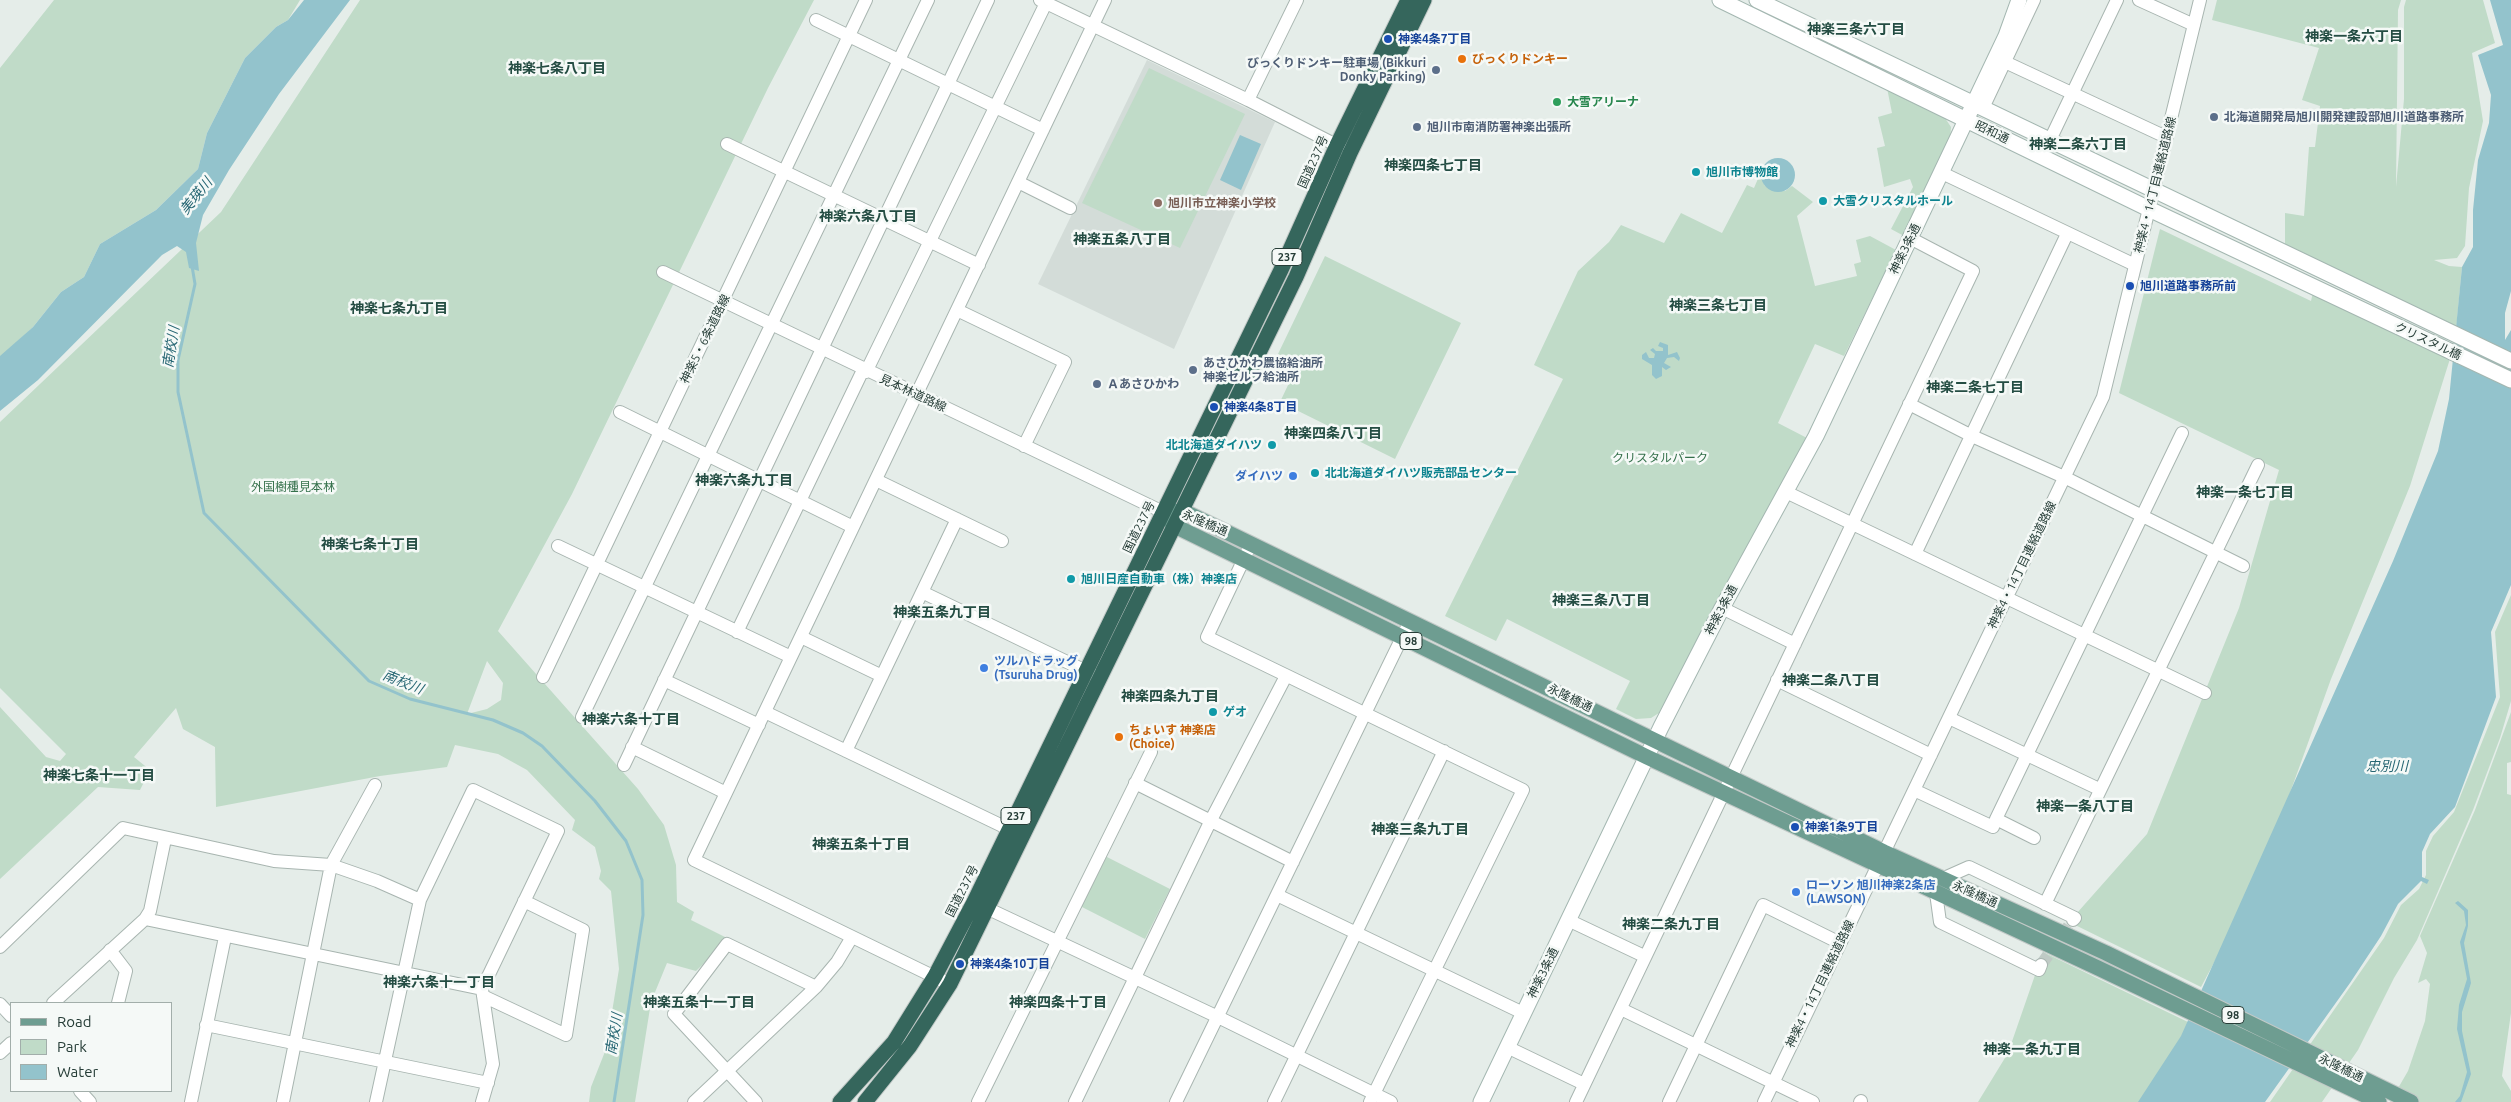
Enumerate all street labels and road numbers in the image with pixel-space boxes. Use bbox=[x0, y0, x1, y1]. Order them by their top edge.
street label: 神楽4・14丁目連絡道路線 bbox=[2131, 115, 2179, 255]
street label: 昭和通 bbox=[1973, 118, 2011, 146]
street label: 国道237号 bbox=[1295, 133, 1331, 191]
street label: 神楽3条通 bbox=[1887, 221, 1923, 277]
road number: 237 bbox=[1272, 248, 1302, 266]
street label: 神楽5・6条道路線 bbox=[677, 292, 733, 386]
street label: クリスタル橋 bbox=[2392, 319, 2464, 363]
street label: 見本林道路線 bbox=[877, 371, 949, 415]
street label: 国道237号 bbox=[1120, 499, 1158, 555]
street label: 神楽4・14丁目連絡道路線 bbox=[1985, 499, 2059, 631]
street label: 永隆橋通 bbox=[1180, 507, 1230, 539]
street label: 神楽3条通 bbox=[1702, 582, 1740, 638]
road number: 98 bbox=[1400, 632, 1422, 649]
street label: 永隆橋通 bbox=[1545, 681, 1595, 715]
road number: 237 bbox=[1001, 808, 1031, 824]
street label: 国道237号 bbox=[943, 863, 981, 919]
street label: 永隆橋通 bbox=[1950, 878, 2000, 910]
street label: 神楽4・14丁目連絡道路線 bbox=[1783, 918, 1857, 1050]
street label: 神楽3条通 bbox=[1525, 945, 1561, 1001]
road number: 98 bbox=[2222, 1006, 2244, 1024]
street label: 永隆橋通 bbox=[2316, 1051, 2366, 1085]

